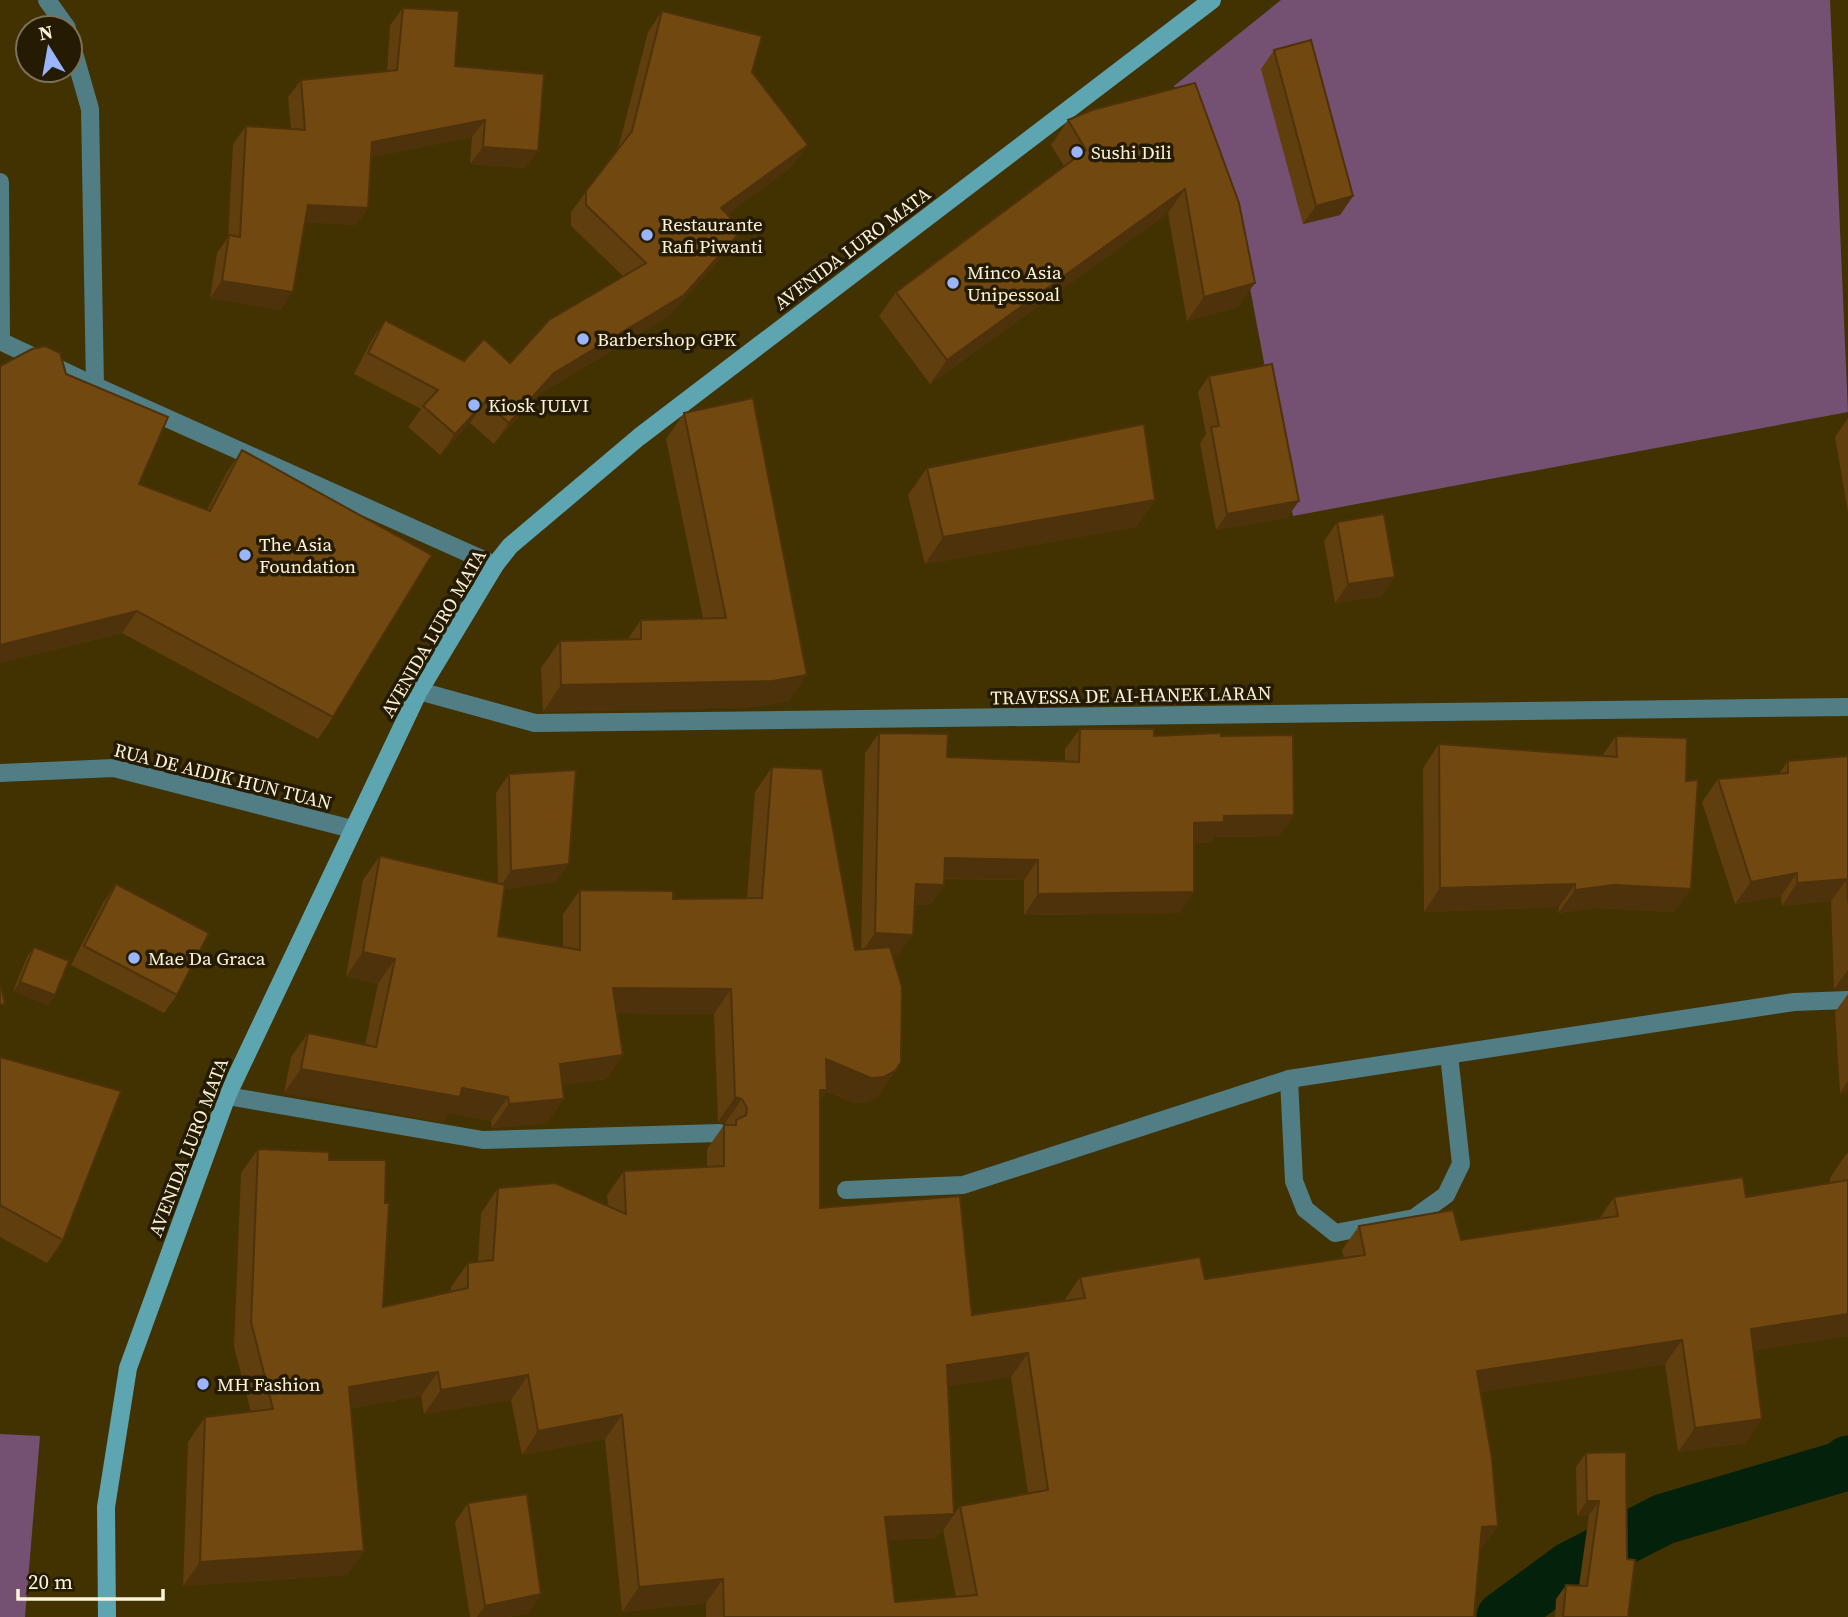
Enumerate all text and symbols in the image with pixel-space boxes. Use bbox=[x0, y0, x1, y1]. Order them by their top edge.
north arrow bbox=[14, 14, 84, 84]
text: N bbox=[36, 18, 55, 46]
place label: Sushi Dili bbox=[1091, 139, 1172, 165]
marker: Sushi Dili bbox=[1069, 144, 1085, 160]
street label: AVENIDA LURO MATA bbox=[768, 180, 936, 316]
place label: Restaurante Rafi Piwanti bbox=[661, 211, 763, 259]
marker: Restaurante Rafi Piwanti bbox=[639, 227, 655, 243]
place label: Minco Asia Unipessoal bbox=[967, 259, 1062, 307]
marker: Minco Asia Unipessoal bbox=[945, 275, 961, 291]
place label: Barbershop GPK bbox=[597, 326, 737, 352]
marker: Barbershop GPK bbox=[575, 331, 591, 347]
place label: Kiosk JULVI bbox=[488, 392, 589, 418]
marker: Kiosk JULVI bbox=[466, 397, 482, 413]
place label: The Asia Foundation bbox=[259, 531, 356, 579]
street label: AVENIDA LURO MATA bbox=[374, 544, 492, 722]
marker: The Asia Foundation bbox=[237, 547, 253, 563]
street label: TRAVESSA DE AI-HANEK LARAN bbox=[990, 680, 1272, 710]
street label: RUA DE AIDIK HUN TUAN bbox=[112, 736, 334, 816]
place label: Mae Da Graca bbox=[148, 945, 266, 971]
marker: Mae Da Graca bbox=[126, 950, 142, 966]
street label: AVENIDA LURO MATA bbox=[142, 1053, 234, 1240]
place label: MH Fashion bbox=[217, 1371, 321, 1397]
marker: MH Fashion bbox=[195, 1376, 211, 1392]
scale bar bbox=[18, 1558, 163, 1602]
text: 20 m bbox=[28, 1567, 73, 1596]

